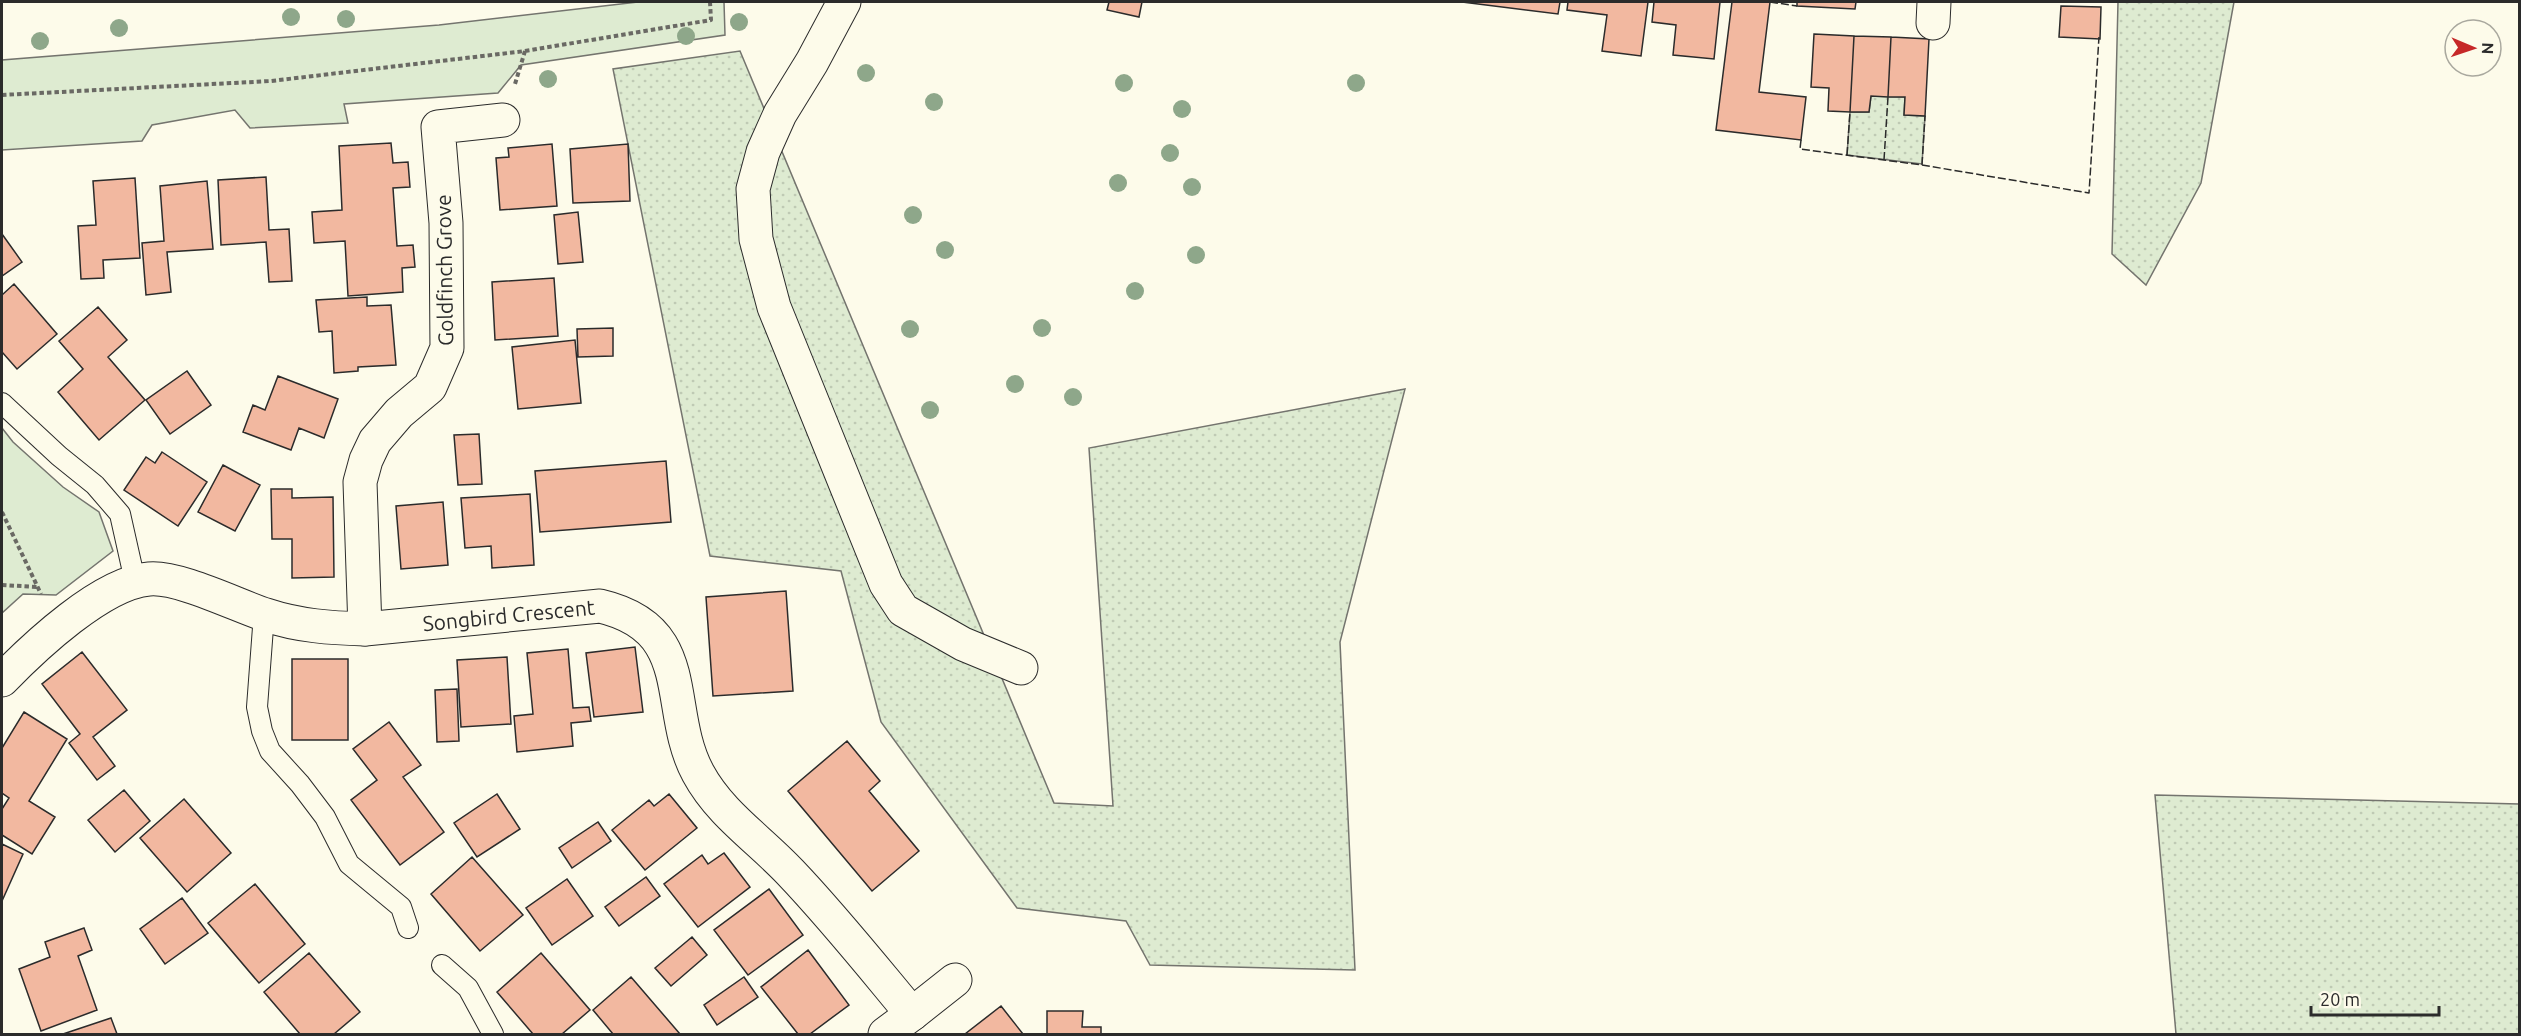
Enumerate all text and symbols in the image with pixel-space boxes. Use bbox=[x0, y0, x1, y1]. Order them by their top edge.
north arrow bbox=[2443, 18, 2503, 78]
text: N bbox=[2479, 42, 2497, 55]
street label: Goldfinch Grove bbox=[431, 194, 457, 346]
street label: Songbird Crescent bbox=[421, 595, 596, 635]
scale bar bbox=[2311, 979, 2438, 1017]
text: 20 m bbox=[2320, 989, 2360, 1009]

